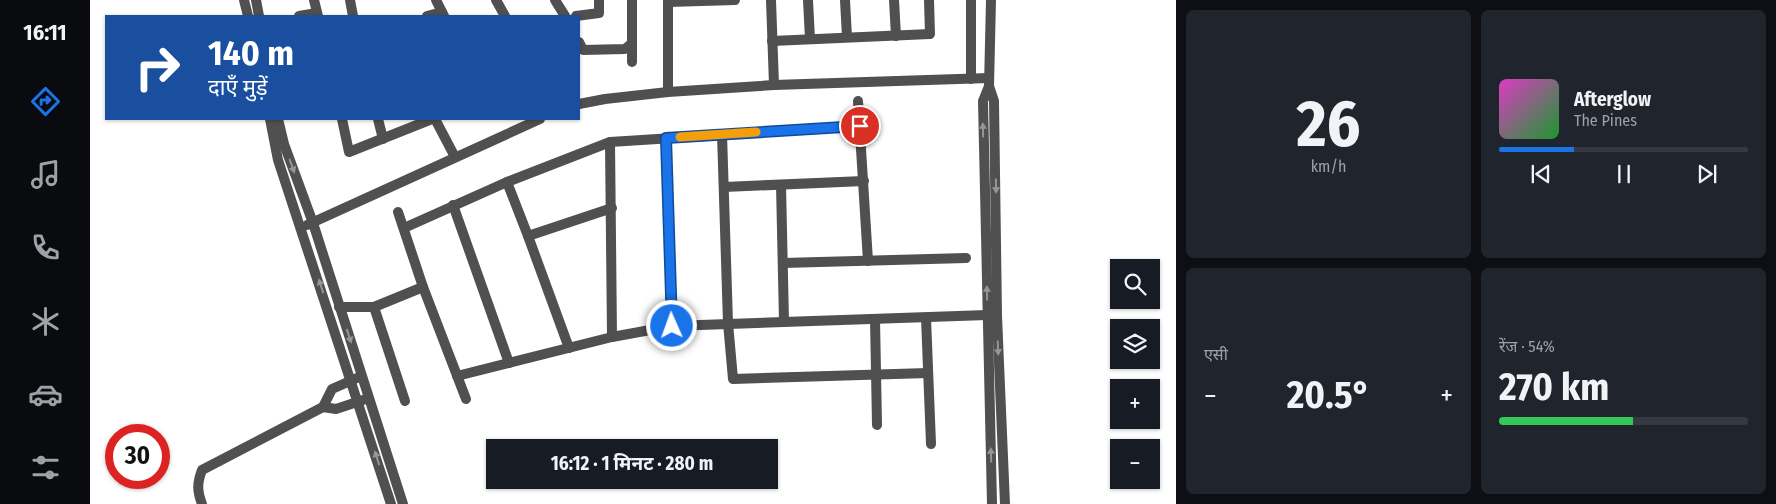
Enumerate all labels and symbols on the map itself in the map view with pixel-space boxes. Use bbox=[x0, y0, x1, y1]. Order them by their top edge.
pin bbox=[839, 105, 881, 147]
one-way arrow bbox=[979, 122, 987, 138]
one-way arrow bbox=[289, 158, 296, 173]
one-way arrow bbox=[992, 178, 1000, 194]
one-way arrow bbox=[316, 279, 324, 294]
one-way arrow bbox=[983, 285, 991, 301]
position arrow bbox=[645, 299, 697, 351]
one-way arrow bbox=[345, 329, 353, 344]
one-way arrow bbox=[995, 341, 1003, 357]
speed limit sign: 30 bbox=[105, 424, 170, 489]
one-way arrow bbox=[987, 447, 995, 463]
one-way arrow bbox=[372, 450, 380, 465]

